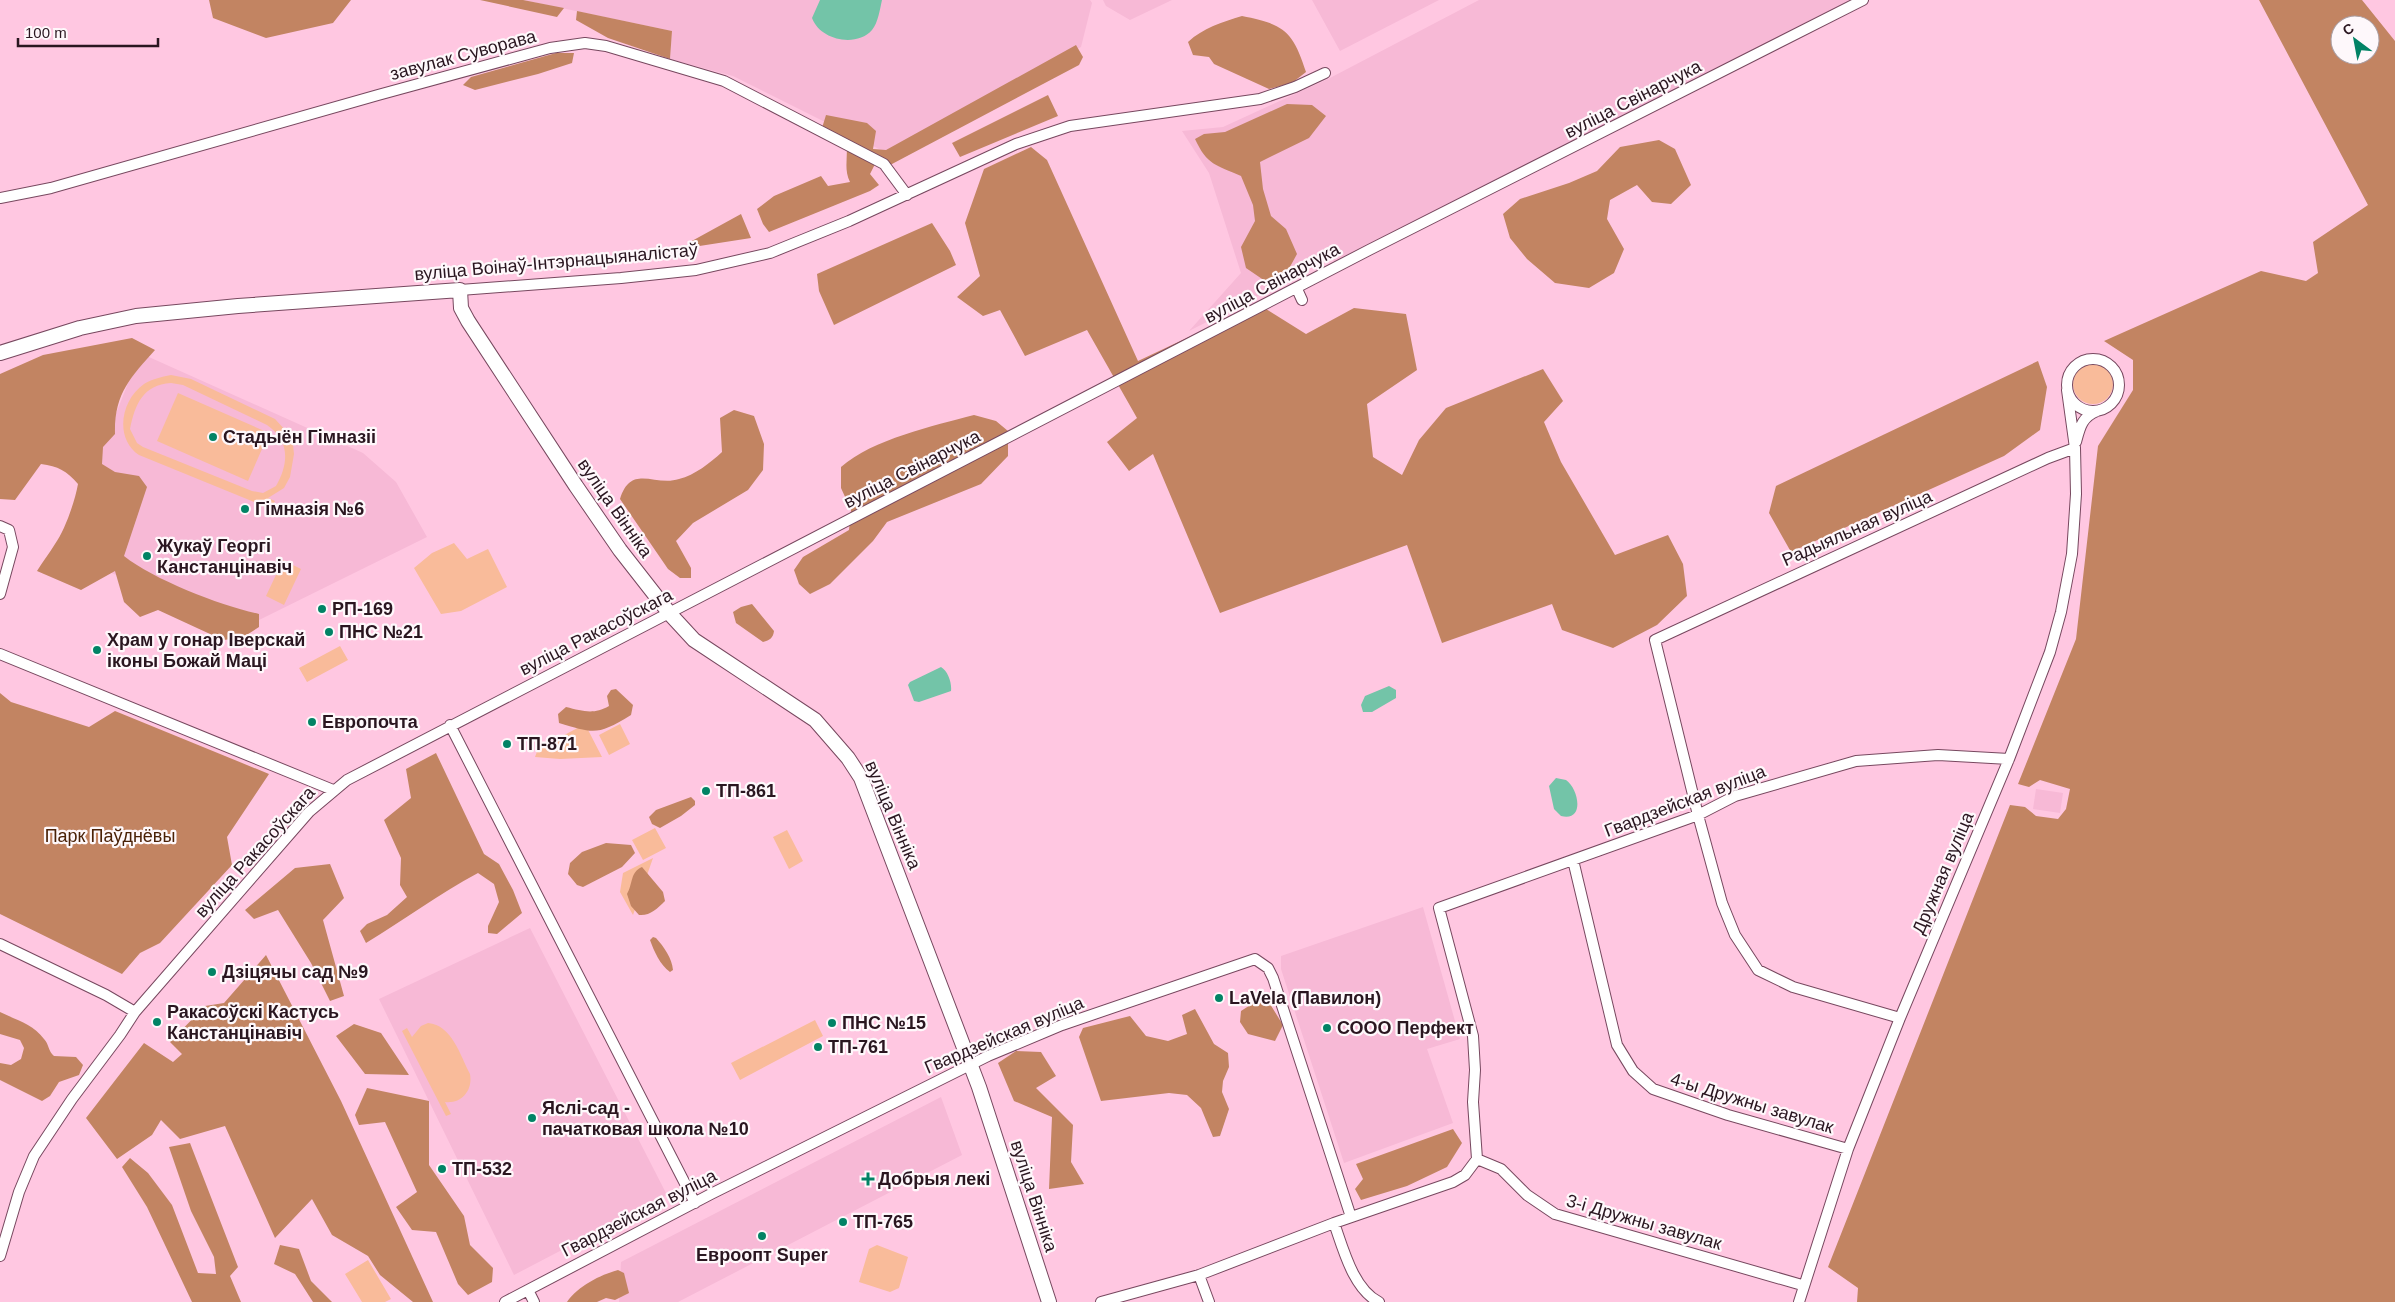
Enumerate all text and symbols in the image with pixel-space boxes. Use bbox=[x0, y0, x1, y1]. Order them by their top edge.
scale bar bbox=[18, 15, 158, 47]
north arrow bbox=[2330, 15, 2380, 65]
text: С bbox=[2340, 20, 2357, 38]
text: 100 m bbox=[25, 24, 67, 41]
street label: завулак Суворава bbox=[388, 26, 539, 84]
street label: вуліца Свінарчука bbox=[1561, 56, 1705, 142]
street label: вуліца Свінарчука bbox=[1201, 238, 1344, 327]
street label: вуліца Воінаў-Інтэрнацыяналістаў bbox=[413, 240, 699, 284]
street label: вуліца Свінарчука bbox=[840, 426, 984, 512]
place label: Стадыён Гімназіі bbox=[223, 427, 376, 447]
marker: Стадыён Гімназіі bbox=[207, 431, 219, 443]
street label: вуліца Вінніка bbox=[574, 455, 657, 562]
street label: Радыяльная вуліца bbox=[1779, 486, 1936, 570]
place label: Гімназія №6 bbox=[255, 499, 364, 519]
marker: Гімназія №6 bbox=[239, 503, 251, 515]
place label: Жукаў Георгі Канстанцінавіч bbox=[156, 536, 292, 577]
marker: Жукаў Георгі Канстанцінавіч bbox=[141, 550, 153, 562]
street label: вуліца Ракасоўскага bbox=[516, 584, 677, 679]
place label: РП-169 bbox=[332, 599, 393, 619]
marker: РП-169 bbox=[316, 603, 328, 615]
place label: ПНС №21 bbox=[339, 622, 423, 642]
marker: ПНС №21 bbox=[323, 626, 335, 638]
place label: Храм у гонар Іверскай іконы Божай Маці bbox=[107, 630, 305, 671]
marker: Храм у гонар Іверскай іконы Божай Маці bbox=[91, 644, 103, 656]
place label: Европочта bbox=[322, 712, 419, 732]
marker: Европочта bbox=[306, 716, 318, 728]
place label: ТП-871 bbox=[517, 734, 577, 754]
marker: ТП-871 bbox=[501, 738, 513, 750]
street label: вуліца Вінніка bbox=[861, 758, 925, 873]
street label: Гвардзейская вуліца bbox=[1602, 761, 1769, 841]
place label: ТП-861 bbox=[716, 781, 776, 801]
street label: вуліца Ракасоўскага bbox=[191, 782, 320, 921]
marker: ТП-861 bbox=[700, 785, 712, 797]
street label: Дружная вуліца bbox=[1908, 808, 1978, 937]
park label: Парк Паўднёвы bbox=[45, 826, 175, 846]
place label: Дзіцячы сад №9 bbox=[222, 962, 368, 982]
marker: Дзіцячы сад №9 bbox=[206, 966, 218, 978]
place label: LaVela (Павилон) bbox=[1229, 988, 1381, 1008]
street label: Гвардзейская вуліца bbox=[921, 992, 1087, 1078]
marker: LaVela (Павилон) bbox=[1213, 992, 1225, 1004]
place label: Ракасоўскі Кастусь Канстанцінавіч bbox=[167, 1002, 339, 1043]
place label: ПНС №15 bbox=[842, 1013, 926, 1033]
marker: Ракасоўскі Кастусь Канстанцінавіч bbox=[151, 1016, 163, 1028]
marker: ПНС №15 bbox=[826, 1017, 838, 1029]
place label: СООО Перфект bbox=[1337, 1018, 1474, 1038]
marker: СООО Перфект bbox=[1321, 1022, 1333, 1034]
place label: ТП-761 bbox=[828, 1037, 888, 1057]
marker: ТП-761 bbox=[812, 1041, 824, 1053]
street label: 4-ы Дружны завулак bbox=[1668, 1069, 1836, 1137]
place label: Яслі-сад - пачатковая школа №10 bbox=[542, 1098, 749, 1139]
marker: Яслі-сад - пачатковая школа №10 bbox=[526, 1112, 538, 1124]
street label: вуліца Вінніка bbox=[1007, 1138, 1062, 1255]
place label: ТП-532 bbox=[452, 1159, 512, 1179]
marker: ТП-532 bbox=[436, 1163, 448, 1175]
street label: Гвардзейская вуліца bbox=[558, 1165, 721, 1261]
place label: Добрыя лекі bbox=[878, 1169, 990, 1189]
marker: Добрыя лекі bbox=[862, 1173, 874, 1185]
street label: 3-і Дружны завулак bbox=[1564, 1190, 1724, 1254]
place label: ТП-765 bbox=[853, 1212, 913, 1232]
marker: ТП-765 bbox=[837, 1216, 849, 1228]
marker: Евроопт Super bbox=[756, 1230, 768, 1242]
place label: Евроопт Super bbox=[696, 1245, 828, 1265]

